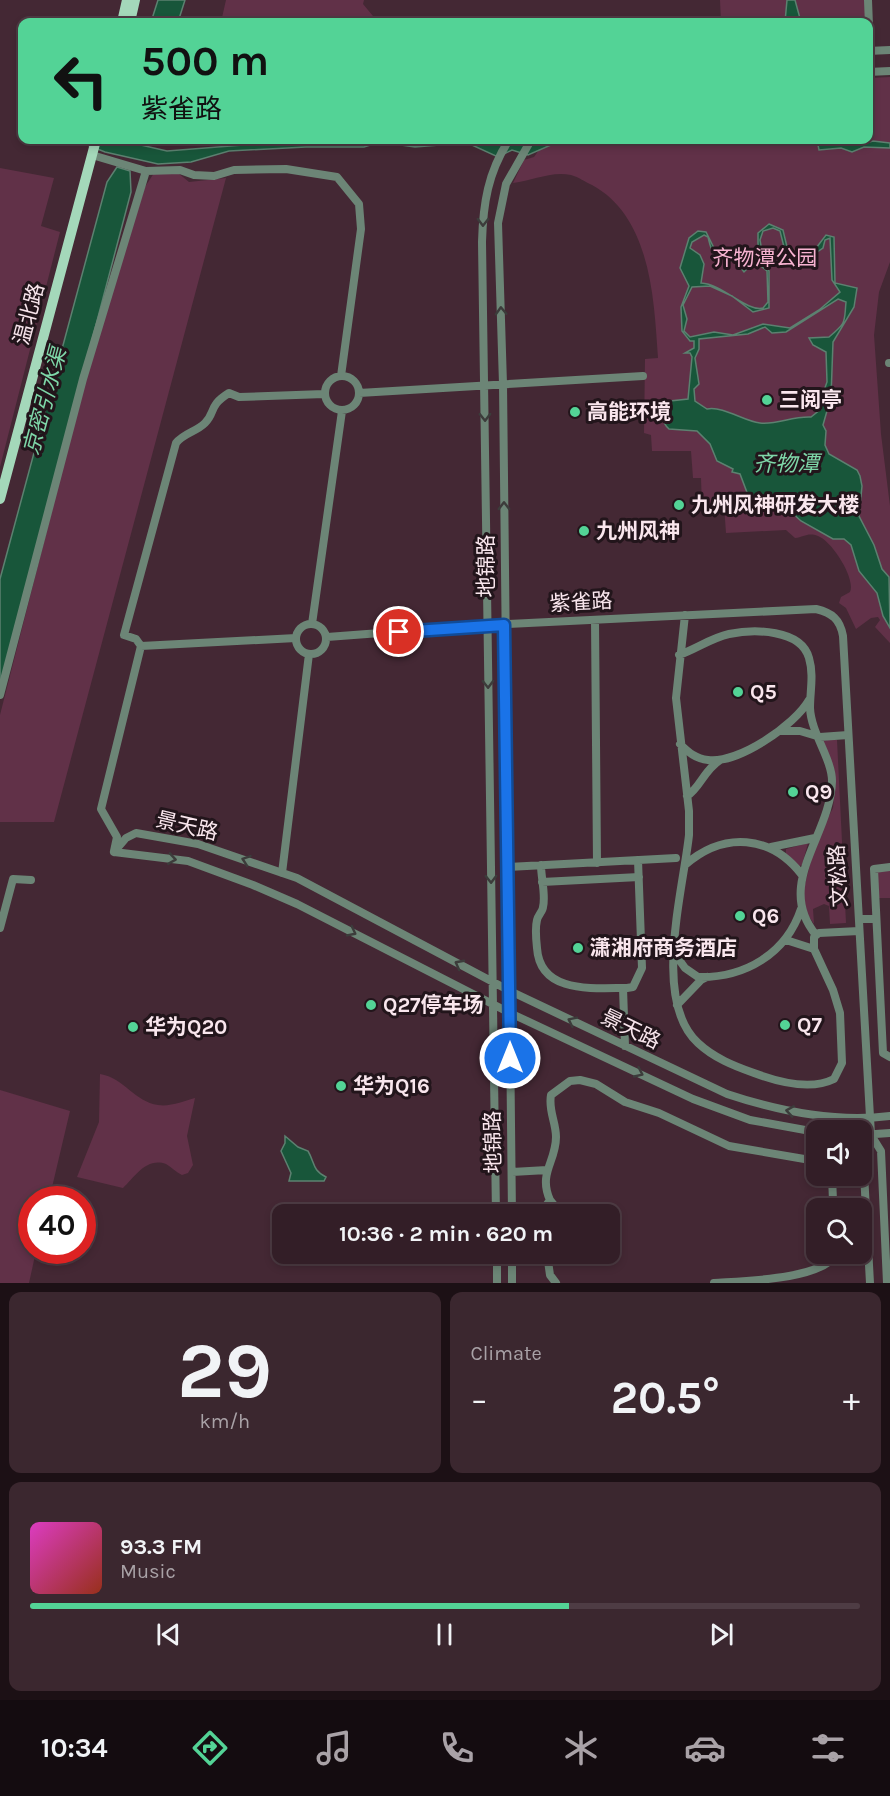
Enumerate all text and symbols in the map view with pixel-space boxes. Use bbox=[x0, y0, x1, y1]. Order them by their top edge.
text: 500 m bbox=[141, 36, 269, 86]
icon: left bbox=[42, 42, 120, 120]
text: 紫雀路 bbox=[141, 93, 222, 125]
one-way arrow bbox=[477, 218, 489, 227]
park label: 齐物潭公园 bbox=[713, 246, 818, 270]
street label: 温北路 bbox=[9, 280, 49, 348]
one-way arrow bbox=[494, 306, 507, 315]
water label: 京密引水渠 bbox=[18, 342, 73, 458]
place label: 三阅亭 bbox=[779, 388, 842, 412]
marker: 三阅亭 bbox=[760, 393, 774, 407]
place label: 高能环境 bbox=[587, 400, 671, 424]
marker: 高能环境 bbox=[568, 405, 582, 419]
one-way arrow bbox=[479, 413, 491, 422]
water label: 齐物潭 bbox=[753, 451, 823, 477]
place label: 九州风神研发大楼 bbox=[691, 493, 859, 517]
marker: 九州风神研发大楼 bbox=[672, 498, 686, 512]
one-way arrow bbox=[498, 501, 510, 510]
place label: 九州风神 bbox=[596, 519, 680, 543]
marker: 九州风神 bbox=[577, 524, 591, 538]
street label: 地锦路 bbox=[474, 535, 498, 598]
street label: 紫雀路 bbox=[549, 588, 613, 616]
pin bbox=[373, 606, 424, 657]
icon: arrive bbox=[382, 615, 415, 648]
one-way arrow bbox=[482, 679, 494, 688]
place label: Q5 bbox=[750, 680, 777, 704]
marker: Q5 bbox=[731, 685, 745, 699]
place label: Q9 bbox=[805, 780, 832, 804]
marker: Q9 bbox=[786, 785, 800, 799]
street label: 景天路 bbox=[154, 807, 220, 845]
street label: 文松路 bbox=[824, 844, 852, 908]
one-way arrow bbox=[167, 852, 177, 864]
one-way arrow bbox=[241, 855, 252, 868]
one-way arrow bbox=[484, 874, 497, 883]
place label: Q6 bbox=[752, 904, 779, 928]
marker: Q6 bbox=[733, 909, 747, 923]
one-way arrow bbox=[346, 925, 356, 936]
place label: 潇湘府商务酒店 bbox=[590, 936, 737, 960]
marker: 潇湘府商务酒店 bbox=[571, 941, 585, 955]
one-way arrow bbox=[454, 959, 465, 971]
place label: Q27停车场 bbox=[383, 993, 484, 1017]
marker: Q27停车场 bbox=[364, 998, 378, 1012]
street label: 景天路 bbox=[597, 1004, 665, 1054]
place label: Q7 bbox=[797, 1013, 822, 1037]
place label: 华为Q20 bbox=[145, 1015, 227, 1039]
one-way arrow bbox=[567, 1016, 578, 1028]
marker: Q7 bbox=[778, 1018, 792, 1032]
marker: 华为Q20 bbox=[126, 1020, 140, 1034]
position arrow bbox=[478, 1026, 542, 1090]
one-way arrow bbox=[633, 1066, 644, 1078]
place label: 华为Q16 bbox=[353, 1074, 430, 1098]
marker: 华为Q16 bbox=[334, 1079, 348, 1093]
one-way arrow bbox=[785, 1105, 795, 1117]
street label: 地锦路 bbox=[480, 1110, 506, 1174]
map controls bbox=[806, 1120, 872, 1264]
button: sound bbox=[806, 1120, 872, 1186]
speed limit sign: 40 bbox=[18, 1186, 96, 1264]
button: search bbox=[806, 1198, 872, 1264]
text: 10:36 · 2 min · 620 m bbox=[339, 1221, 553, 1247]
text: 29 bbox=[177, 1325, 272, 1417]
text: Climate bbox=[471, 1342, 542, 1365]
text: 20.5° bbox=[611, 1372, 720, 1424]
text: − bbox=[471, 1380, 488, 1418]
text: + bbox=[843, 1380, 860, 1418]
text: km/h bbox=[199, 1410, 250, 1433]
text: 93.3 FM bbox=[120, 1534, 202, 1560]
text: Music bbox=[120, 1560, 176, 1583]
icon: previous bbox=[152, 1618, 185, 1651]
icon: pause bbox=[428, 1618, 461, 1651]
icon: next bbox=[705, 1618, 738, 1651]
icon: directions bbox=[189, 1727, 231, 1769]
icon: music bbox=[313, 1727, 355, 1769]
icon: phone bbox=[436, 1727, 478, 1769]
icon: climate bbox=[560, 1727, 602, 1769]
icon: car bbox=[684, 1727, 726, 1769]
icon: filters bbox=[807, 1727, 849, 1769]
text: 10:34 bbox=[41, 1732, 108, 1764]

